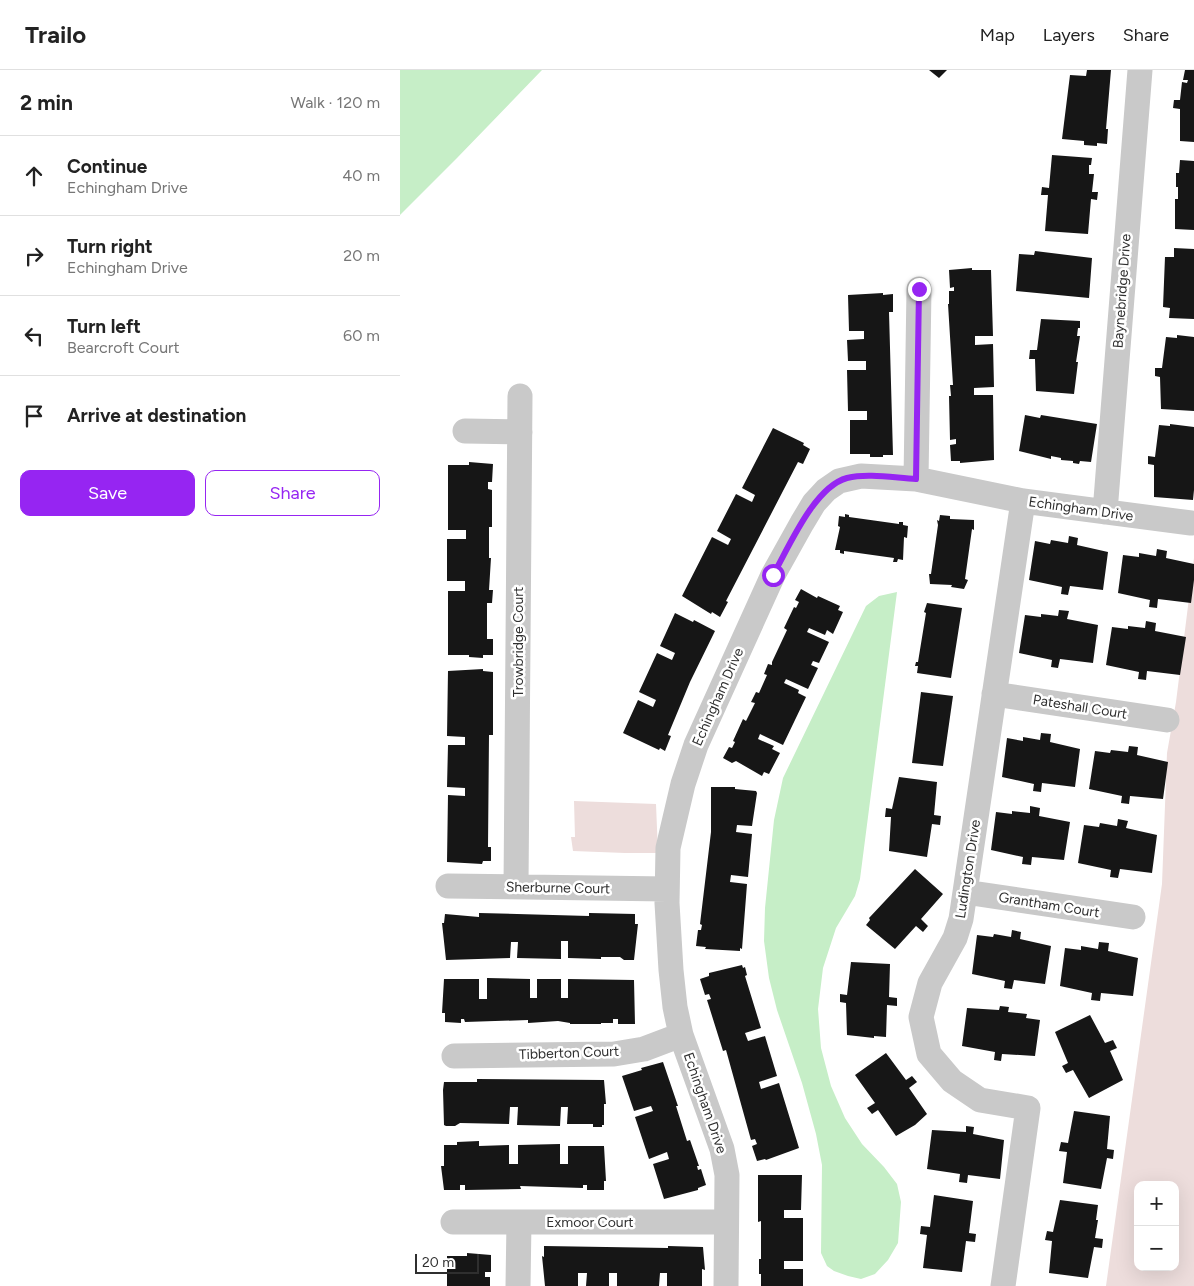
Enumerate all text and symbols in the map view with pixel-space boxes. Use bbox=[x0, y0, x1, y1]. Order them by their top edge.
text: Trailo bbox=[25, 20, 86, 49]
text: Map bbox=[980, 24, 1015, 46]
text: Layers bbox=[1043, 24, 1095, 46]
text: Share bbox=[1123, 24, 1169, 46]
text: 2 min bbox=[20, 90, 73, 115]
text: Walk · 120 m bbox=[291, 93, 380, 112]
text: Continue bbox=[67, 155, 147, 178]
icon: ahead bbox=[20, 162, 48, 190]
text: 40 m bbox=[342, 166, 380, 185]
text: Echingham Drive bbox=[67, 178, 188, 197]
street label: Baynebridge Drive bbox=[1110, 233, 1134, 349]
text: Turn right bbox=[67, 235, 153, 258]
icon: right bbox=[20, 242, 48, 270]
text: 20 m bbox=[343, 246, 380, 265]
text: Echingham Drive bbox=[67, 258, 188, 277]
route end bbox=[908, 278, 931, 301]
text: Turn left bbox=[67, 315, 141, 338]
icon: left bbox=[20, 322, 48, 350]
text: 60 m bbox=[343, 326, 380, 345]
text: Bearcroft Court bbox=[67, 338, 180, 357]
icon: arrive bbox=[20, 402, 48, 430]
text: Arrive at destination bbox=[67, 404, 246, 427]
button: Save bbox=[20, 470, 195, 516]
button: Share bbox=[205, 470, 380, 516]
street label: Echingham Drive bbox=[1028, 493, 1135, 525]
route start bbox=[762, 564, 785, 587]
street label: Trowbridge Court bbox=[510, 587, 527, 697]
street label: Echingham Drive bbox=[689, 645, 747, 749]
street label: Pateshall Court bbox=[1032, 691, 1128, 723]
street label: Ludington Drive bbox=[952, 818, 984, 920]
street label: Sherburne Court bbox=[506, 879, 610, 897]
street label: Grantham Court bbox=[997, 889, 1101, 921]
street label: Tibberton Court bbox=[518, 1043, 620, 1063]
street label: Echingham Drive bbox=[680, 1050, 730, 1156]
map controls bbox=[1134, 1181, 1179, 1271]
button: + bbox=[1134, 1181, 1179, 1226]
street label: Exmoor Court bbox=[546, 1214, 634, 1231]
button: − bbox=[1134, 1226, 1179, 1271]
scale bar bbox=[415, 1251, 479, 1274]
text: 20 m bbox=[422, 1254, 454, 1271]

